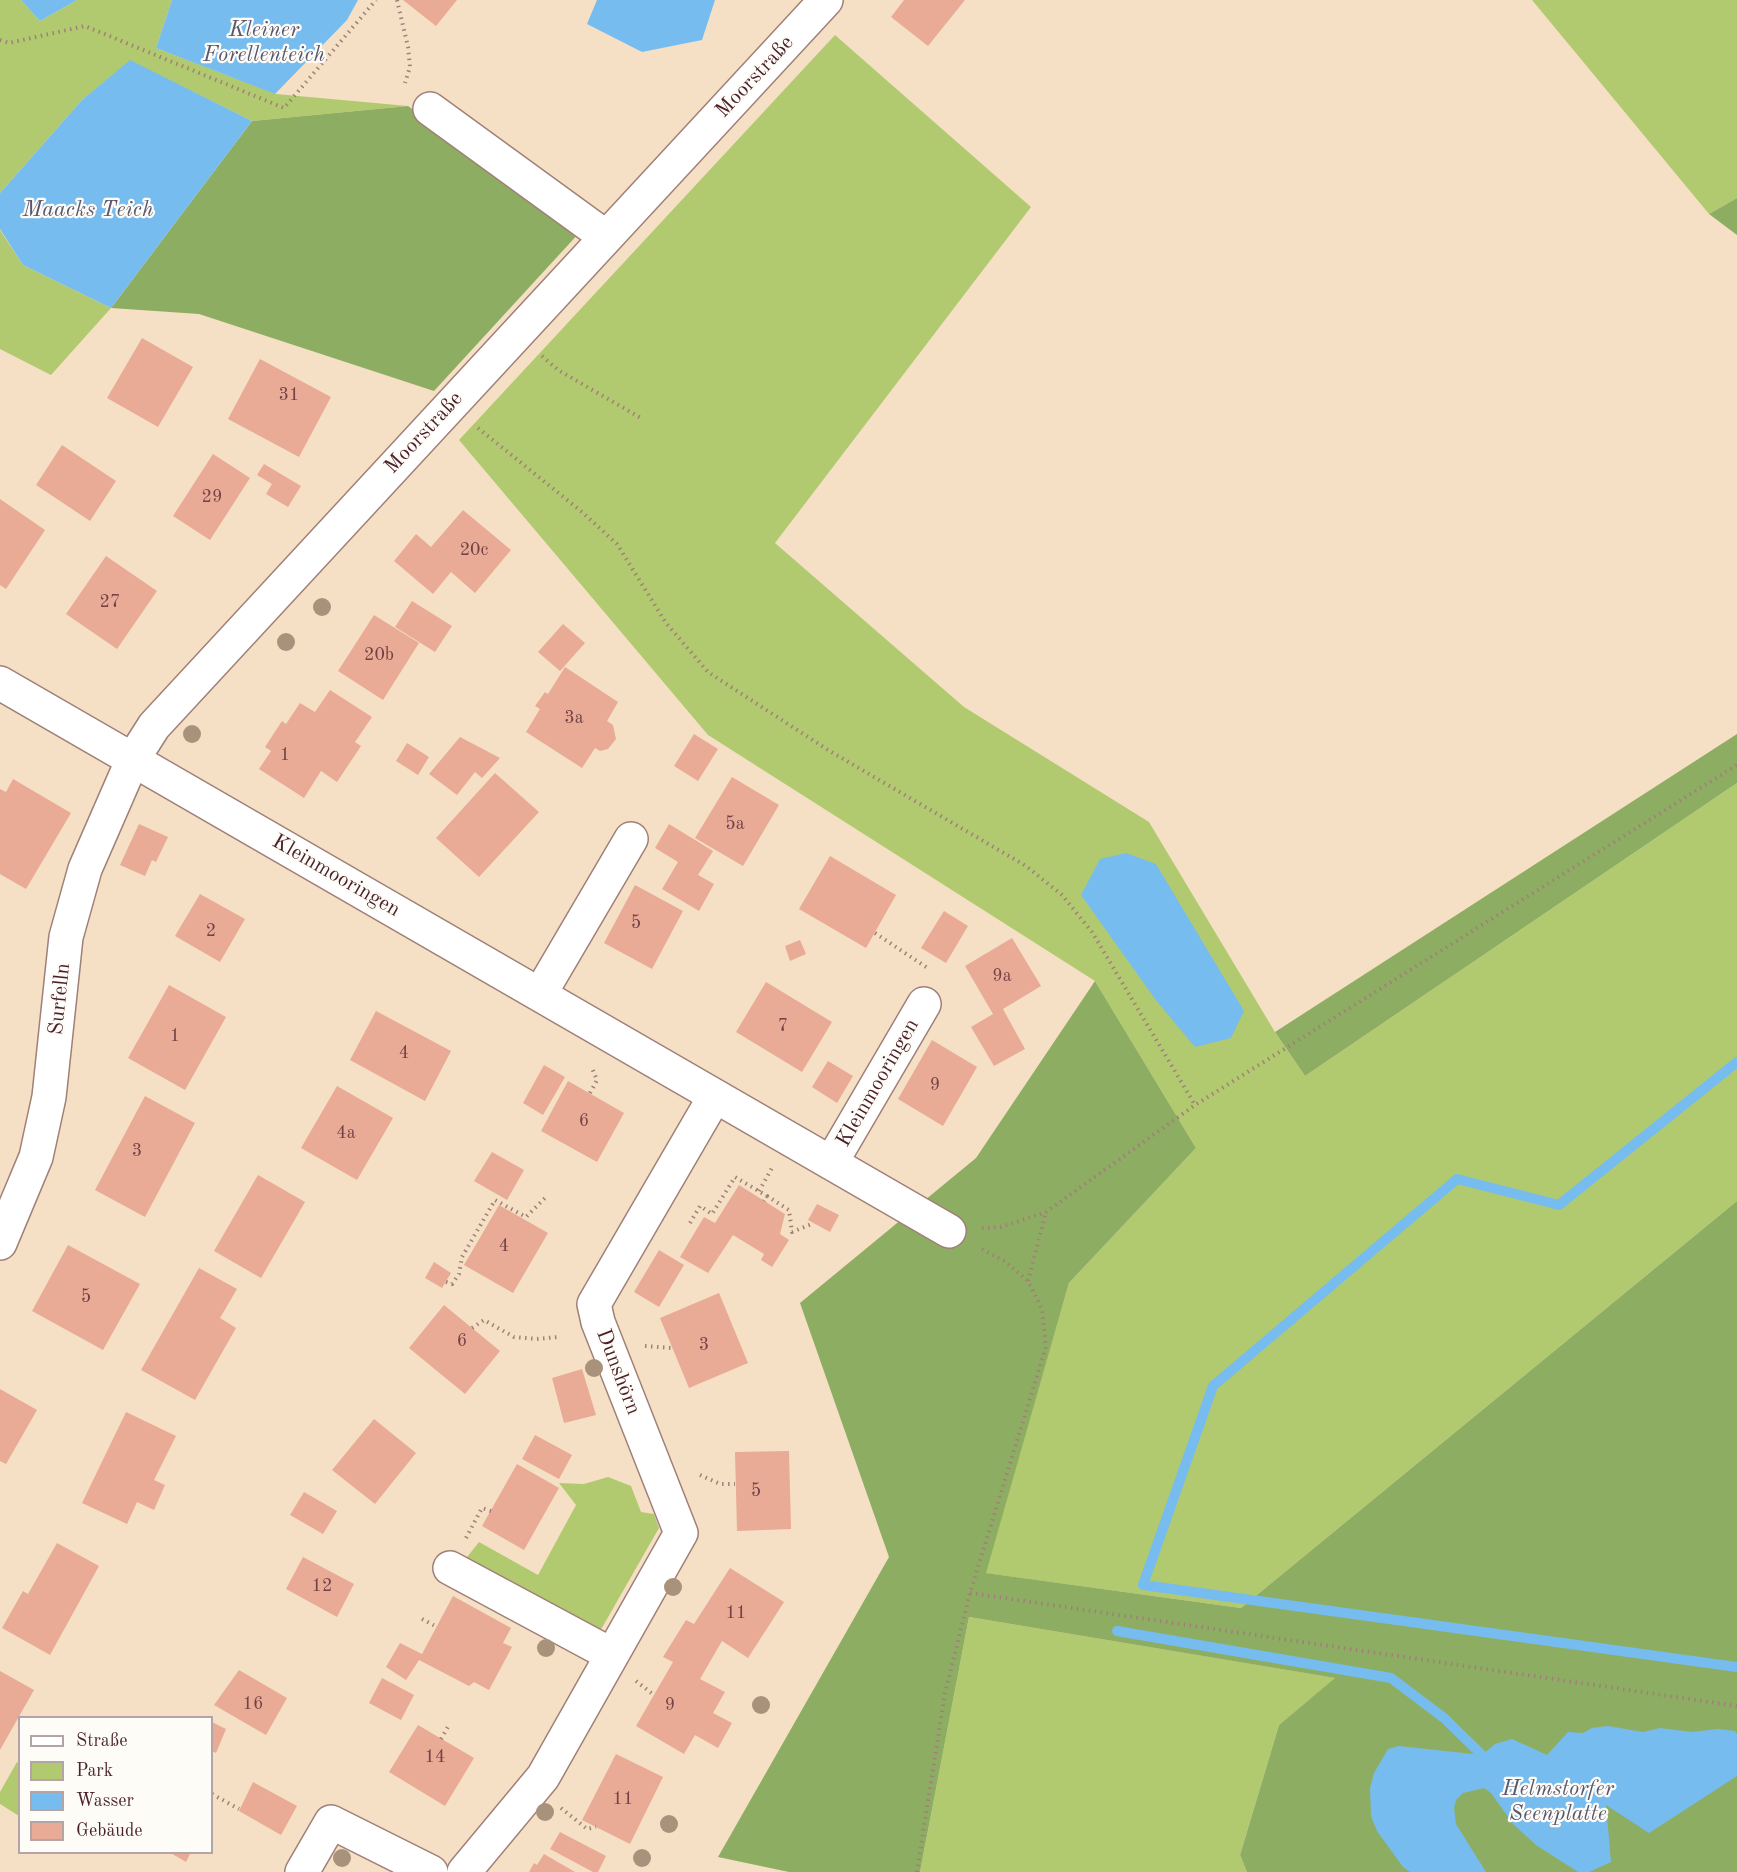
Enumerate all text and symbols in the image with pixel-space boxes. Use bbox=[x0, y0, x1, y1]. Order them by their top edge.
water label: Kleiner Forellenteich bbox=[203, 17, 325, 68]
street label: Moorstraße bbox=[711, 31, 799, 123]
water label: Maacks Teich bbox=[23, 197, 153, 223]
house number: 31 bbox=[279, 384, 299, 406]
street label: Moorstraße bbox=[380, 387, 468, 479]
house number: 29 bbox=[202, 486, 222, 508]
house number: 20c bbox=[460, 539, 488, 561]
house number: 27 bbox=[100, 591, 120, 613]
house number: 20b bbox=[364, 644, 394, 666]
house number: 3a bbox=[564, 707, 584, 729]
house number: 1 bbox=[280, 744, 290, 766]
house number: 5a bbox=[725, 813, 745, 835]
street label: Kleinmooringen bbox=[267, 829, 405, 923]
house number: 5 bbox=[631, 912, 641, 934]
house number: 2 bbox=[206, 920, 216, 942]
street label: Surfelln bbox=[44, 962, 76, 1036]
house number: 9a bbox=[992, 965, 1012, 987]
street label: Kleinmooringen bbox=[831, 1014, 925, 1152]
house number: 7 bbox=[778, 1015, 788, 1037]
house number: 1 bbox=[170, 1025, 180, 1047]
house number: 4 bbox=[399, 1042, 409, 1064]
house number: 9 bbox=[930, 1074, 940, 1096]
house number: 6 bbox=[579, 1110, 589, 1132]
house number: 4a bbox=[336, 1122, 356, 1144]
house number: 3 bbox=[132, 1140, 142, 1162]
house number: 4 bbox=[499, 1235, 509, 1257]
house number: 5 bbox=[81, 1286, 91, 1308]
street label: Dunshörn bbox=[590, 1326, 646, 1418]
house number: 6 bbox=[457, 1330, 467, 1352]
house number: 3 bbox=[699, 1334, 709, 1356]
house number: 5 bbox=[751, 1480, 761, 1502]
house number: 12 bbox=[312, 1575, 332, 1597]
house number: 11 bbox=[726, 1602, 746, 1624]
house number: 16 bbox=[243, 1693, 263, 1715]
house number: 9 bbox=[665, 1694, 675, 1716]
legend bbox=[18, 1716, 213, 1854]
text: Straße bbox=[76, 1732, 127, 1750]
house number: 14 bbox=[425, 1746, 445, 1768]
text: Park bbox=[76, 1762, 113, 1780]
water label: Helmstorfer Seenplatte bbox=[1502, 1776, 1614, 1828]
house number: 11 bbox=[613, 1788, 633, 1810]
text: Wasser bbox=[76, 1792, 134, 1810]
text: Gebäude bbox=[76, 1822, 143, 1840]

